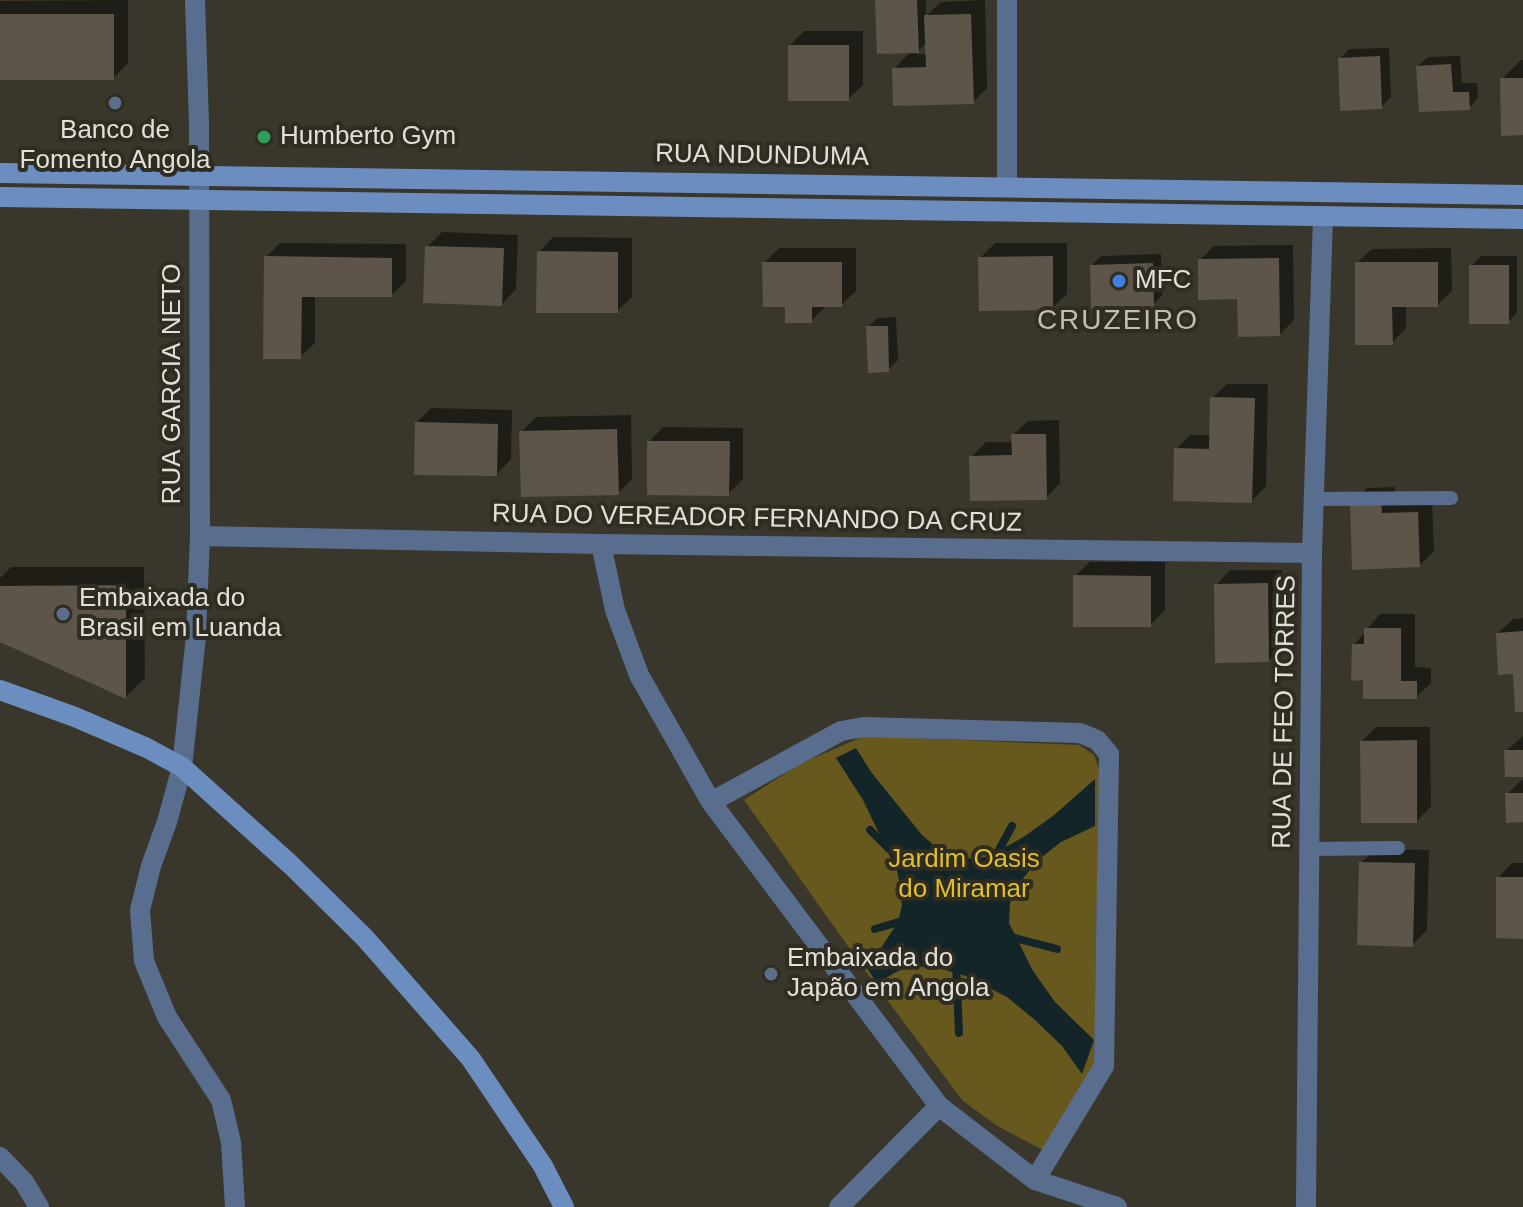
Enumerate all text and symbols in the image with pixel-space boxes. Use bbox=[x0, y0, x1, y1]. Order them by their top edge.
marker: Banco de Fomento Angola bbox=[106, 94, 124, 112]
place label: Banco de Fomento Angola bbox=[20, 115, 210, 176]
place label: Humberto Gym bbox=[280, 121, 456, 153]
marker: Humberto Gym bbox=[255, 128, 273, 146]
street label: RUA NDUNDUMA bbox=[655, 139, 869, 173]
street label: RUA GARCIA NETO bbox=[157, 264, 189, 504]
place label: MFC bbox=[1135, 265, 1191, 297]
marker: MFC bbox=[1110, 272, 1128, 290]
district label: CRUZEIRO bbox=[1037, 304, 1199, 338]
street label: RUA DO VEREADOR FERNANDO DA CRUZ bbox=[492, 499, 1022, 539]
street label: RUA DE FEO TORRES bbox=[1267, 575, 1303, 849]
place label: Embaixada do Brasil em Luanda bbox=[79, 583, 281, 644]
marker: Embaixada do Brasil em Luanda bbox=[54, 605, 72, 623]
park label: Jardim Oasis do Miramar bbox=[888, 844, 1040, 906]
place label: Embaixada do Japão em Angola bbox=[787, 943, 989, 1004]
marker: Embaixada do Japão em Angola bbox=[762, 965, 780, 983]

